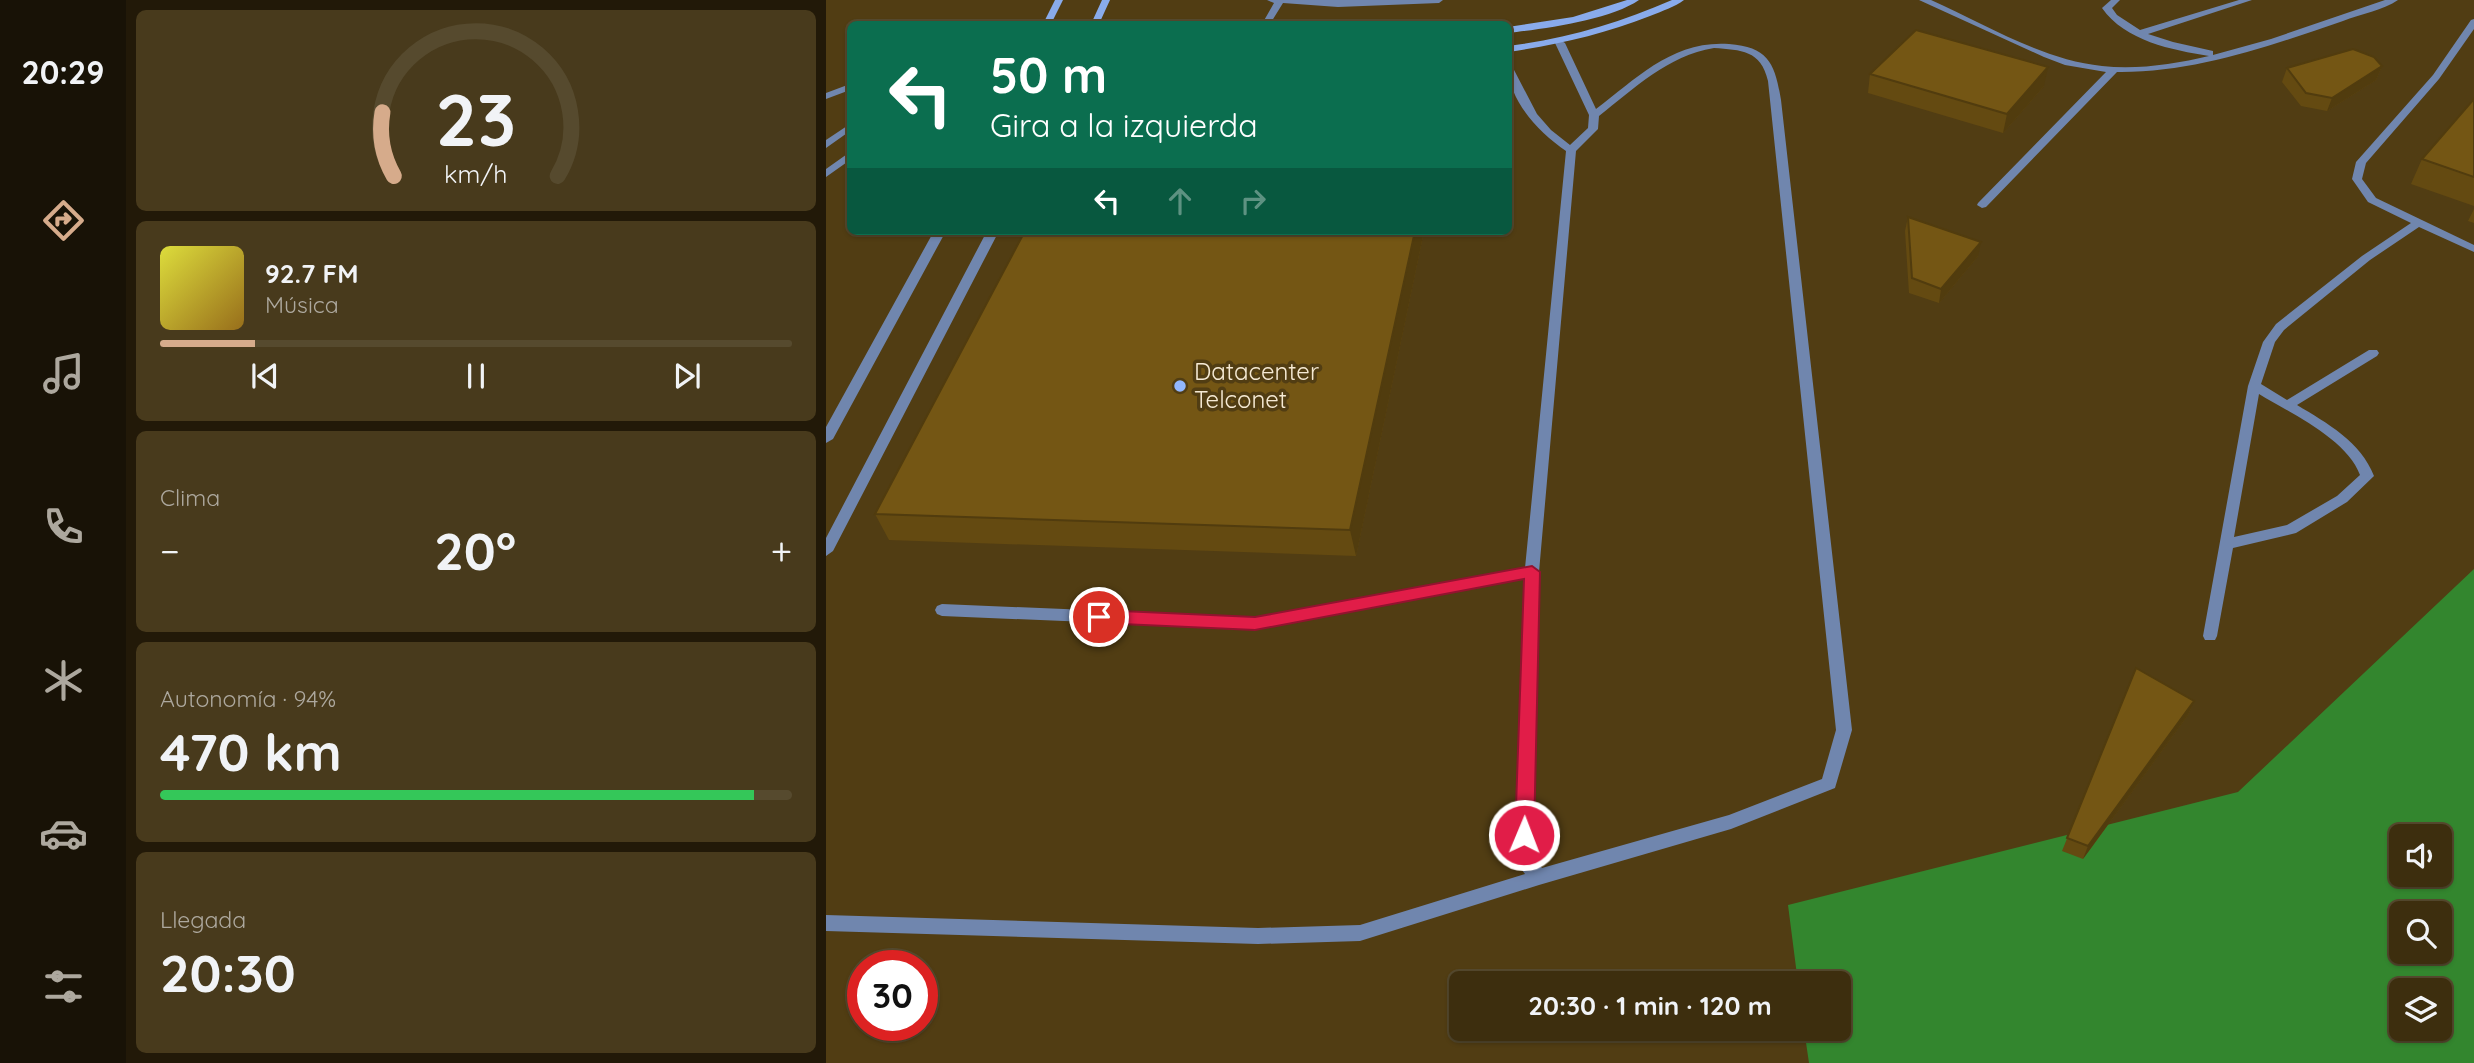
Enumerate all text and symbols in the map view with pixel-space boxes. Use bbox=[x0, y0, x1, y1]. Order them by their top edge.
text: 50 m bbox=[990, 44, 1107, 105]
icon: left bbox=[875, 49, 966, 140]
text: 20:29 bbox=[22, 52, 104, 92]
text: 23 bbox=[436, 74, 516, 165]
text: Gira a la izquierda bbox=[990, 105, 1258, 145]
text: km/h bbox=[444, 158, 508, 189]
icon: left bbox=[1088, 182, 1126, 220]
icon: ahead bbox=[1161, 182, 1199, 220]
icon: right bbox=[1234, 182, 1272, 220]
icon: directions bbox=[39, 196, 88, 245]
text: 92.7 FM bbox=[265, 257, 359, 290]
text: Música bbox=[265, 290, 339, 319]
icon: music bbox=[39, 349, 88, 398]
place label: Datacenter Telconet bbox=[1194, 356, 1319, 414]
icon: previous bbox=[246, 357, 284, 395]
icon: pause bbox=[457, 357, 495, 395]
icon: next bbox=[668, 357, 706, 395]
marker: Datacenter Telconet bbox=[1172, 378, 1188, 394]
text: Clima bbox=[160, 483, 220, 512]
icon: phone bbox=[39, 502, 88, 551]
text: 20° bbox=[434, 518, 516, 583]
text: − bbox=[160, 527, 180, 575]
text: + bbox=[771, 527, 792, 575]
pin bbox=[1069, 587, 1129, 647]
icon: arrive bbox=[1080, 598, 1118, 636]
icon: climate bbox=[39, 656, 88, 705]
text: Autonomía · 94% bbox=[160, 684, 336, 713]
text: 470 km bbox=[160, 719, 342, 784]
position arrow bbox=[1487, 798, 1561, 872]
icon: car bbox=[39, 809, 88, 858]
map controls bbox=[2389, 824, 2452, 1041]
button: sound bbox=[2389, 824, 2452, 887]
button: search bbox=[2389, 901, 2452, 964]
text: Llegada bbox=[160, 905, 246, 934]
text: 20:30 bbox=[160, 940, 296, 1005]
speed limit sign: 30 bbox=[847, 950, 938, 1041]
icon: filters bbox=[39, 962, 88, 1011]
button: layers bbox=[2389, 978, 2452, 1041]
text: 20:30 · 1 min · 120 m bbox=[1528, 989, 1772, 1022]

